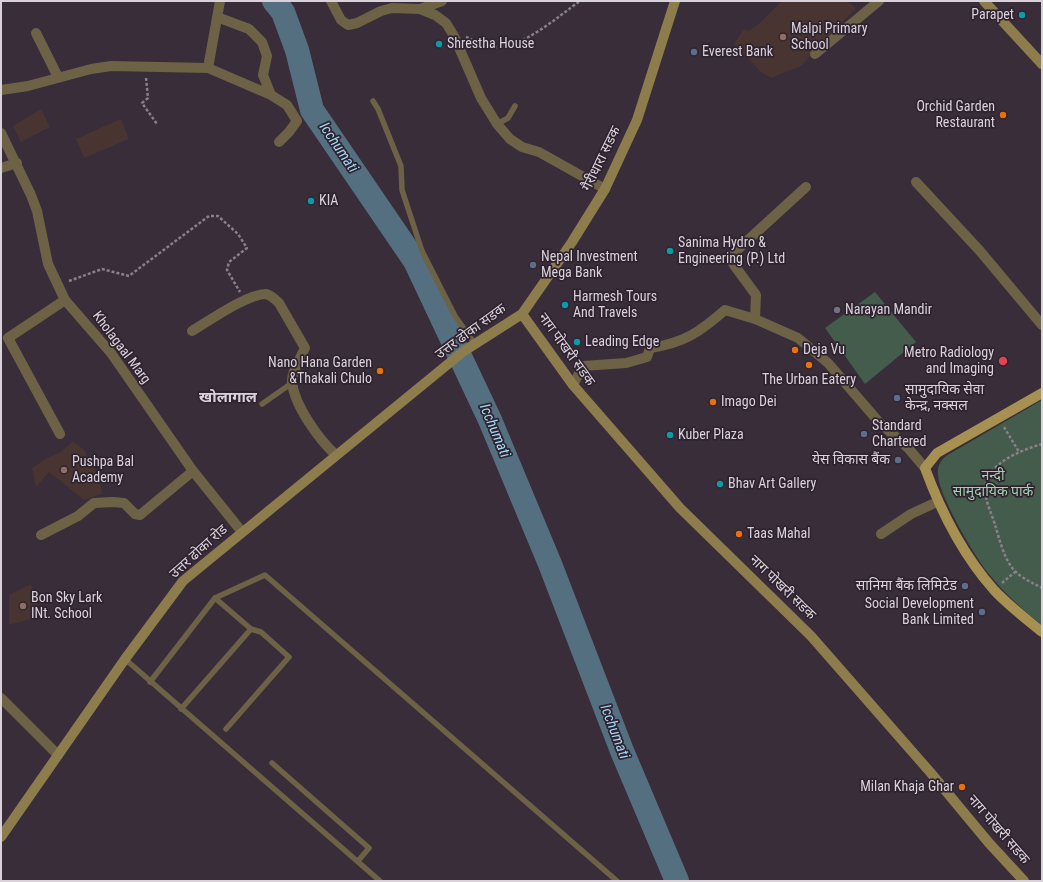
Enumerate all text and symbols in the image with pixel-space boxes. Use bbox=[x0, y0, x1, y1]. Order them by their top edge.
place label: Parapet bbox=[971, 7, 1014, 23]
marker: Parapet bbox=[1017, 10, 1027, 20]
place label: Malpi Primary School bbox=[791, 21, 868, 54]
marker: Malpi Primary School bbox=[778, 32, 788, 42]
place label: Shrestha House bbox=[447, 36, 534, 52]
marker: Shrestha House bbox=[434, 39, 444, 49]
place label: Everest Bank bbox=[702, 44, 773, 60]
marker: Everest Bank bbox=[689, 47, 699, 57]
place label: Orchid Garden Restaurant bbox=[916, 99, 995, 132]
marker: Orchid Garden Restaurant bbox=[998, 110, 1008, 120]
water label: Icchumati bbox=[315, 119, 361, 177]
street label: गैरीधारा सडक bbox=[579, 124, 625, 194]
place label: KIA bbox=[319, 193, 338, 209]
marker: KIA bbox=[306, 196, 316, 206]
place label: Sanima Hydro & Engineering (P.) Ltd bbox=[678, 235, 785, 268]
marker: Sanima Hydro & Engineering (P.) Ltd bbox=[665, 246, 675, 256]
place label: Nepal Investment Mega Bank bbox=[541, 249, 638, 282]
marker: Nepal Investment Mega Bank bbox=[528, 260, 538, 270]
place label: Harmesh Tours And Travels bbox=[573, 289, 657, 322]
marker: Harmesh Tours And Travels bbox=[560, 300, 570, 310]
street label: उत्तर ढोका सडक bbox=[432, 301, 510, 363]
place label: Narayan Mandir bbox=[845, 302, 932, 318]
marker: Narayan Mandir bbox=[832, 305, 842, 315]
street label: Kholagaal Marg bbox=[88, 308, 154, 388]
street label: नाग पोखरी सडक bbox=[534, 310, 598, 390]
place label: Leading Edge bbox=[585, 334, 659, 350]
marker: Leading Edge bbox=[572, 337, 582, 347]
place label: Deja Vu bbox=[803, 342, 845, 358]
marker: Deja Vu bbox=[790, 345, 800, 355]
place label: Metro Radiology and Imaging bbox=[904, 345, 994, 378]
place label: Nano Hana Garden &Thakali Chulo bbox=[268, 355, 372, 388]
marker: Metro Radiology and Imaging bbox=[997, 355, 1009, 367]
marker: The Urban Eatery bbox=[804, 360, 814, 370]
marker: Nano Hana Garden &Thakali Chulo bbox=[375, 366, 385, 376]
place label: The Urban Eatery bbox=[762, 372, 856, 388]
place label: सामुदायिक सेवा केन्द्र, नक्सल bbox=[905, 382, 984, 414]
district label: खोलागाल bbox=[199, 389, 257, 407]
marker: सामुदायिक सेवा केन्द्र, नक्सल bbox=[892, 393, 902, 403]
place label: Imago Dei bbox=[721, 394, 777, 410]
marker: Imago Dei bbox=[708, 397, 718, 407]
water label: Icchumati bbox=[475, 401, 513, 461]
place label: Standard Chartered bbox=[872, 418, 926, 450]
place label: Kuber Plaza bbox=[678, 427, 744, 443]
marker: Standard Chartered bbox=[859, 429, 869, 439]
marker: Kuber Plaza bbox=[665, 430, 675, 440]
place label: येस विकास बैंक bbox=[812, 452, 890, 468]
place label: Pushpa Bal Academy bbox=[72, 454, 134, 486]
marker: येस विकास बैंक bbox=[893, 455, 903, 465]
marker: Pushpa Bal Academy bbox=[59, 465, 69, 475]
park label: नन्दी सामुदायिक पार्क bbox=[953, 468, 1033, 500]
place label: Bhav Art Gallery bbox=[728, 476, 816, 492]
marker: Bhav Art Gallery bbox=[715, 479, 725, 489]
street label: उत्तर ढोका रोड bbox=[167, 522, 231, 582]
place label: Taas Mahal bbox=[747, 526, 810, 542]
marker: Taas Mahal bbox=[734, 529, 744, 539]
street label: नाग पोखरी सडक bbox=[745, 552, 819, 624]
place label: सानिमा बैंक लिमिटेड bbox=[856, 578, 957, 594]
marker: सानिमा बैंक लिमिटेड bbox=[960, 581, 970, 591]
place label: Bon Sky Lark INt. School bbox=[31, 590, 102, 622]
place label: Social Development Bank Limited bbox=[865, 596, 974, 628]
marker: Bon Sky Lark INt. School bbox=[18, 601, 28, 611]
marker: Social Development Bank Limited bbox=[977, 607, 987, 617]
water label: Icchumati bbox=[595, 702, 633, 762]
place label: Milan Khaja Ghar bbox=[860, 779, 954, 795]
marker: Milan Khaja Ghar bbox=[957, 782, 967, 792]
street label: नाग पोखरी सडक bbox=[964, 792, 1032, 868]

